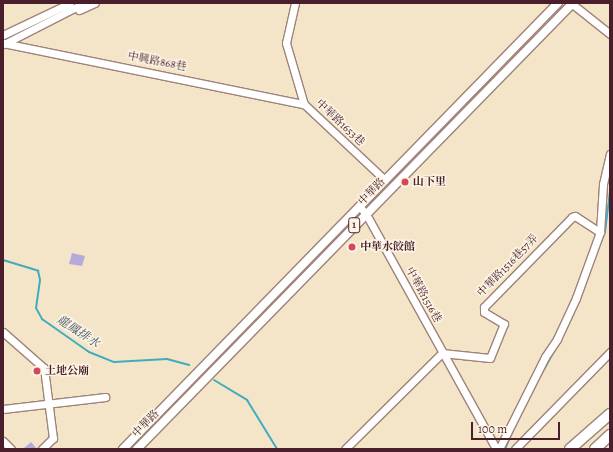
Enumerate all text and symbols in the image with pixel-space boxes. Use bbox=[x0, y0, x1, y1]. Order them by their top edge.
street label: 中興路868巷 bbox=[126, 50, 188, 74]
street label: 中華路1653巷 bbox=[313, 97, 367, 149]
place label: 山下里 bbox=[413, 175, 446, 189]
street label: 中華路 bbox=[356, 176, 388, 208]
marker: 山下里 bbox=[400, 177, 410, 187]
road number: 1 bbox=[348, 217, 360, 233]
street label: 中華路1516巷57弄 bbox=[475, 232, 541, 300]
place label: 中華水餃館 bbox=[360, 240, 415, 254]
marker: 中華水餃館 bbox=[347, 242, 357, 252]
street label: 中華路1516巷 bbox=[402, 265, 444, 325]
water label: 龍鳳排水 bbox=[54, 313, 102, 351]
place label: 土地公廟 bbox=[45, 364, 89, 378]
marker: 土地公廟 bbox=[32, 366, 42, 376]
street label: 中華路 bbox=[130, 408, 162, 440]
scale bar bbox=[473, 414, 562, 440]
text: 100 m bbox=[478, 421, 507, 437]

